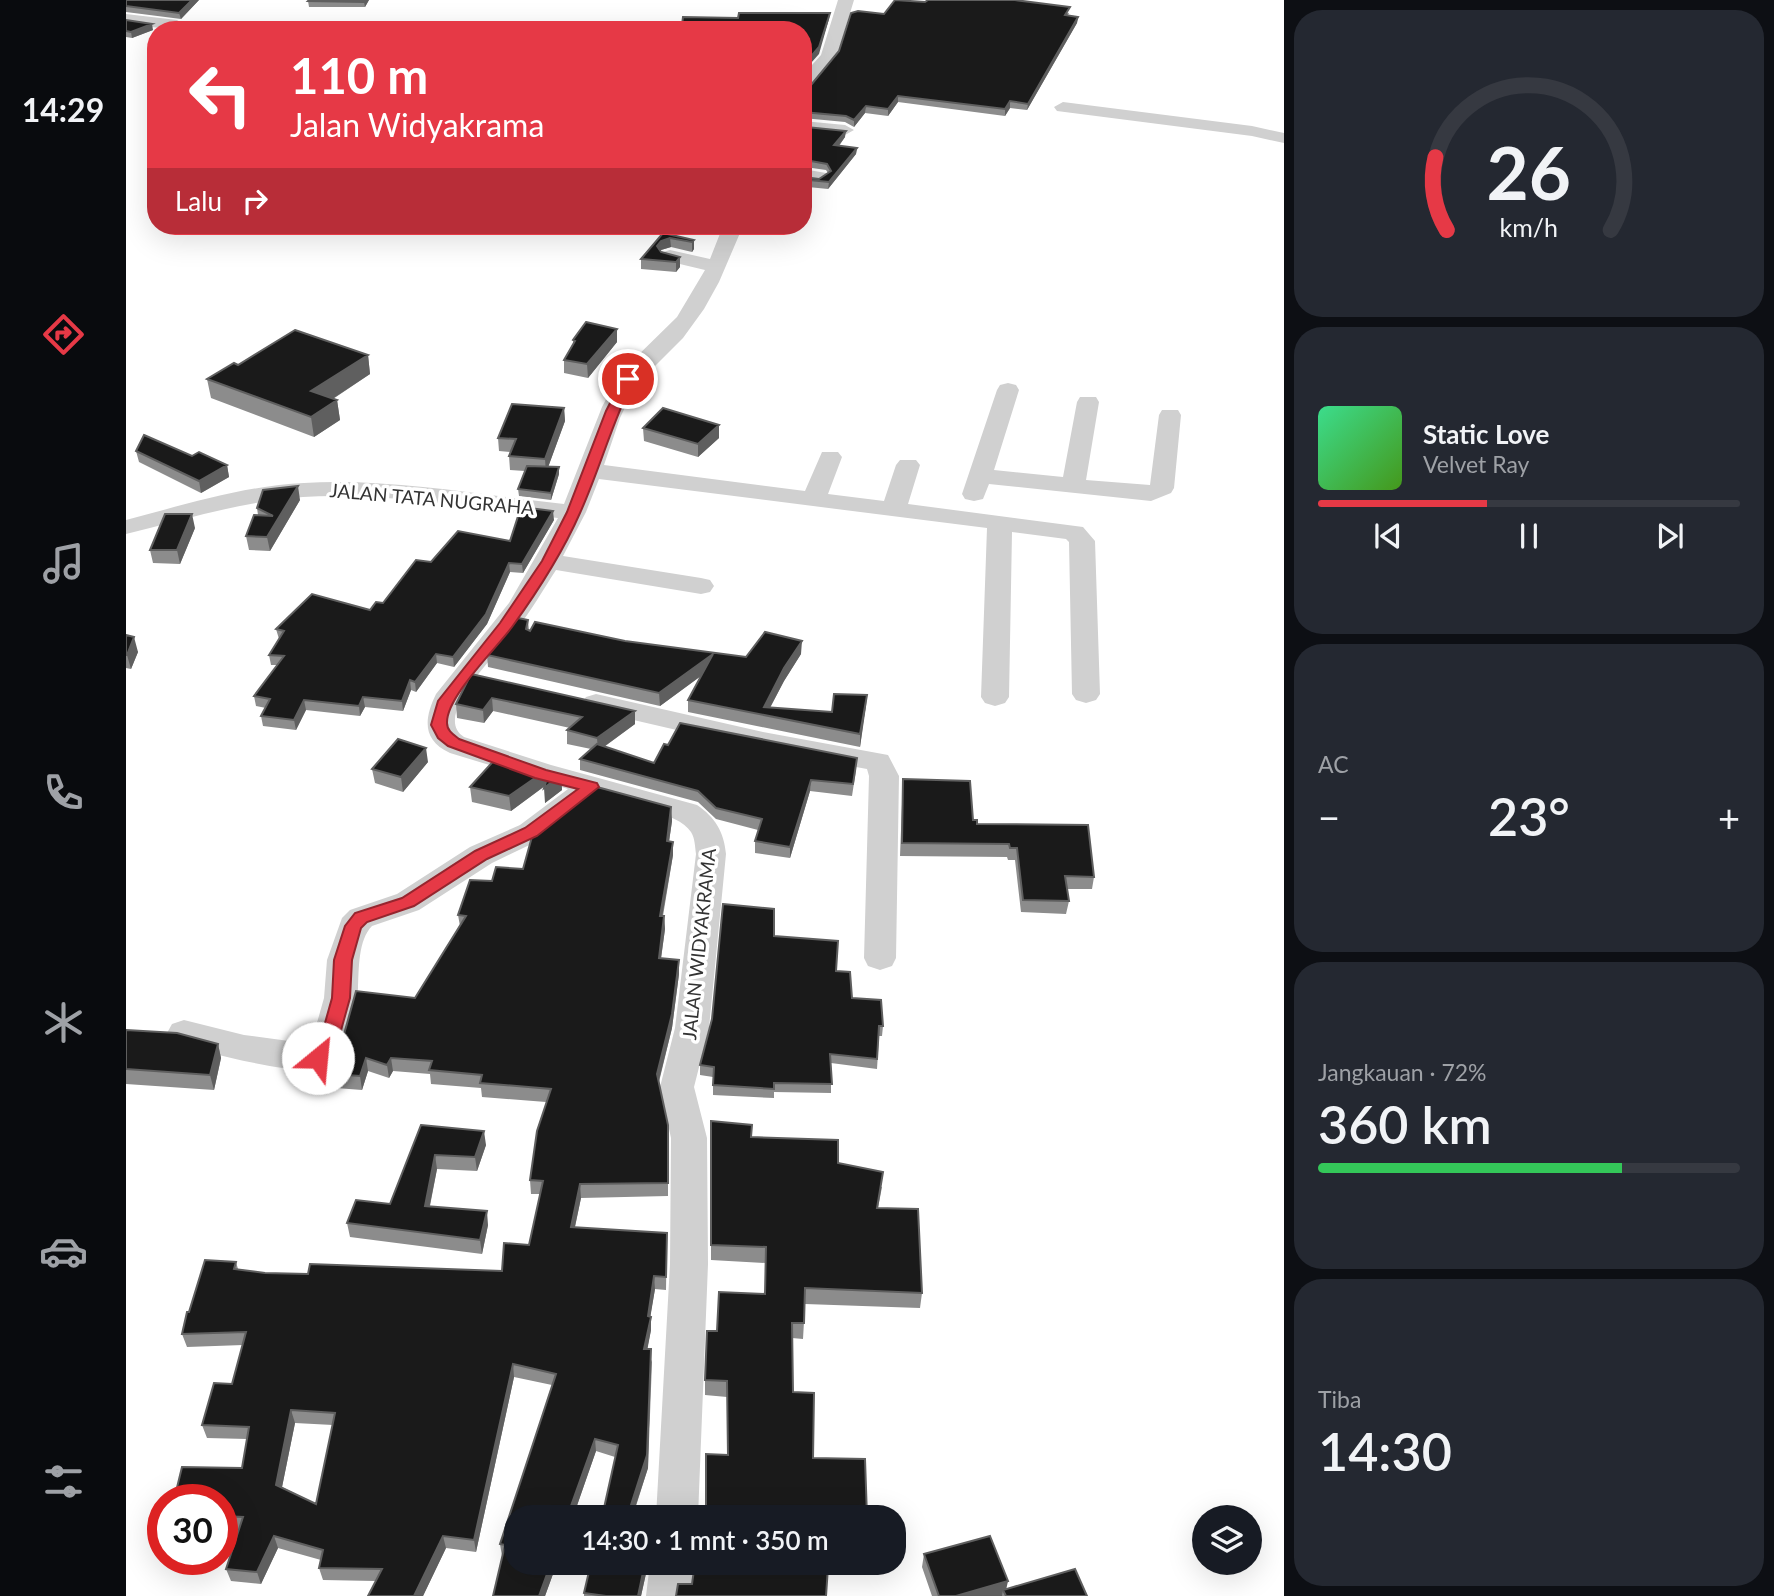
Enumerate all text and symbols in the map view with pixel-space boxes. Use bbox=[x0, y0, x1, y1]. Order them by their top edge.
text: 110 m bbox=[290, 46, 428, 104]
icon: left bbox=[175, 49, 266, 140]
text: 14:29 bbox=[22, 90, 104, 129]
text: Jalan Widyakrama bbox=[290, 105, 544, 144]
text: 26 bbox=[1487, 128, 1571, 216]
icon: right bbox=[236, 182, 274, 220]
text: Lalu bbox=[175, 185, 222, 217]
text: km/h bbox=[1500, 211, 1558, 241]
icon: directions bbox=[39, 310, 88, 359]
pin bbox=[598, 349, 658, 409]
icon: arrive bbox=[609, 360, 647, 398]
text: Static Love bbox=[1423, 418, 1550, 450]
text: Velvet Ray bbox=[1423, 450, 1529, 478]
street label: JALAN TATA NUGRAHA bbox=[329, 478, 535, 519]
icon: previous bbox=[1369, 517, 1407, 555]
icon: pause bbox=[1510, 517, 1548, 555]
icon: next bbox=[1651, 517, 1689, 555]
icon: music bbox=[39, 539, 88, 588]
text: AC bbox=[1318, 750, 1349, 778]
icon: phone bbox=[39, 768, 88, 817]
text: 23° bbox=[1488, 785, 1570, 847]
text: − bbox=[1318, 794, 1340, 840]
text: + bbox=[1718, 794, 1740, 840]
street label: JALAN WIDYAKRAMA bbox=[677, 847, 720, 1041]
icon: climate bbox=[39, 998, 88, 1047]
position arrow bbox=[281, 1021, 355, 1095]
text: Jangkauan · 72% bbox=[1318, 1058, 1487, 1086]
text: 360 km bbox=[1318, 1093, 1492, 1155]
icon: car bbox=[39, 1227, 88, 1276]
text: Tiba bbox=[1318, 1385, 1361, 1413]
text: 14:30 bbox=[1318, 1420, 1452, 1482]
icon: filters bbox=[39, 1457, 88, 1506]
speed limit sign: 30 bbox=[147, 1484, 238, 1575]
map controls bbox=[1192, 1505, 1262, 1575]
button: layers bbox=[1192, 1505, 1262, 1575]
text: 14:30 · 1 mnt · 350 m bbox=[581, 1524, 829, 1556]

